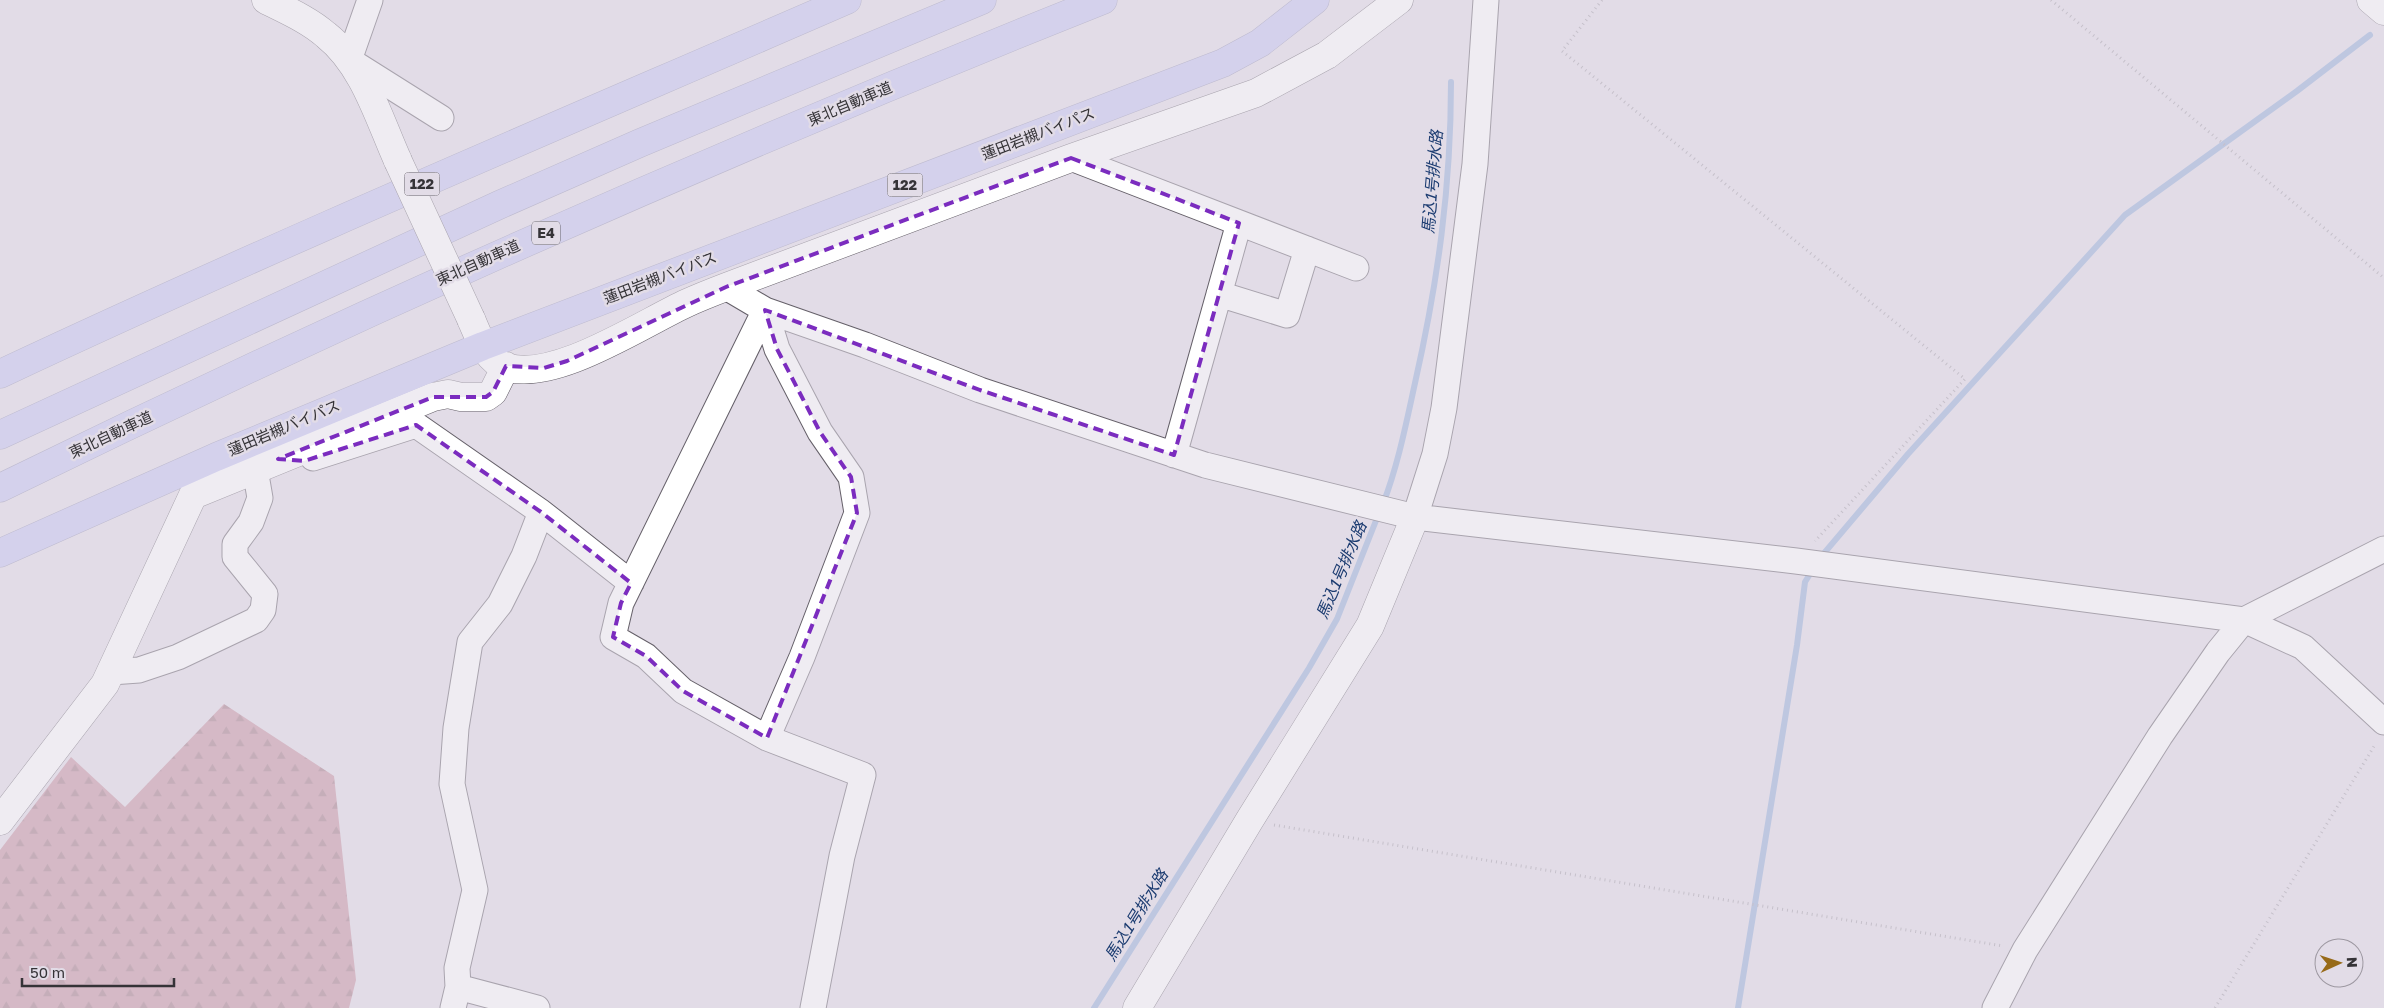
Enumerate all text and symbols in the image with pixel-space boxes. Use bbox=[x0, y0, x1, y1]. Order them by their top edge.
street label: 東北自動車道 bbox=[805, 77, 895, 129]
street label: 蓮田岩槻バイパス bbox=[979, 103, 1097, 163]
water label: 馬込1号排水路 bbox=[1418, 127, 1447, 235]
road number: 122 bbox=[404, 172, 440, 195]
road number: 122 bbox=[888, 174, 922, 196]
road number: E4 bbox=[532, 222, 560, 244]
street label: 東北自動車道 bbox=[433, 236, 522, 289]
street label: 蓮田岩槻バイパス bbox=[601, 247, 719, 307]
street label: 蓮田岩槻バイパス bbox=[225, 395, 342, 459]
street label: 東北自動車道 bbox=[66, 407, 155, 461]
water label: 馬込1号排水路 bbox=[1312, 516, 1371, 622]
water label: 馬込1号排水路 bbox=[1100, 864, 1173, 964]
north arrow bbox=[2314, 938, 2364, 988]
scale bar bbox=[22, 956, 175, 988]
text: N bbox=[2344, 957, 2361, 968]
text: 50 m bbox=[30, 963, 65, 981]

